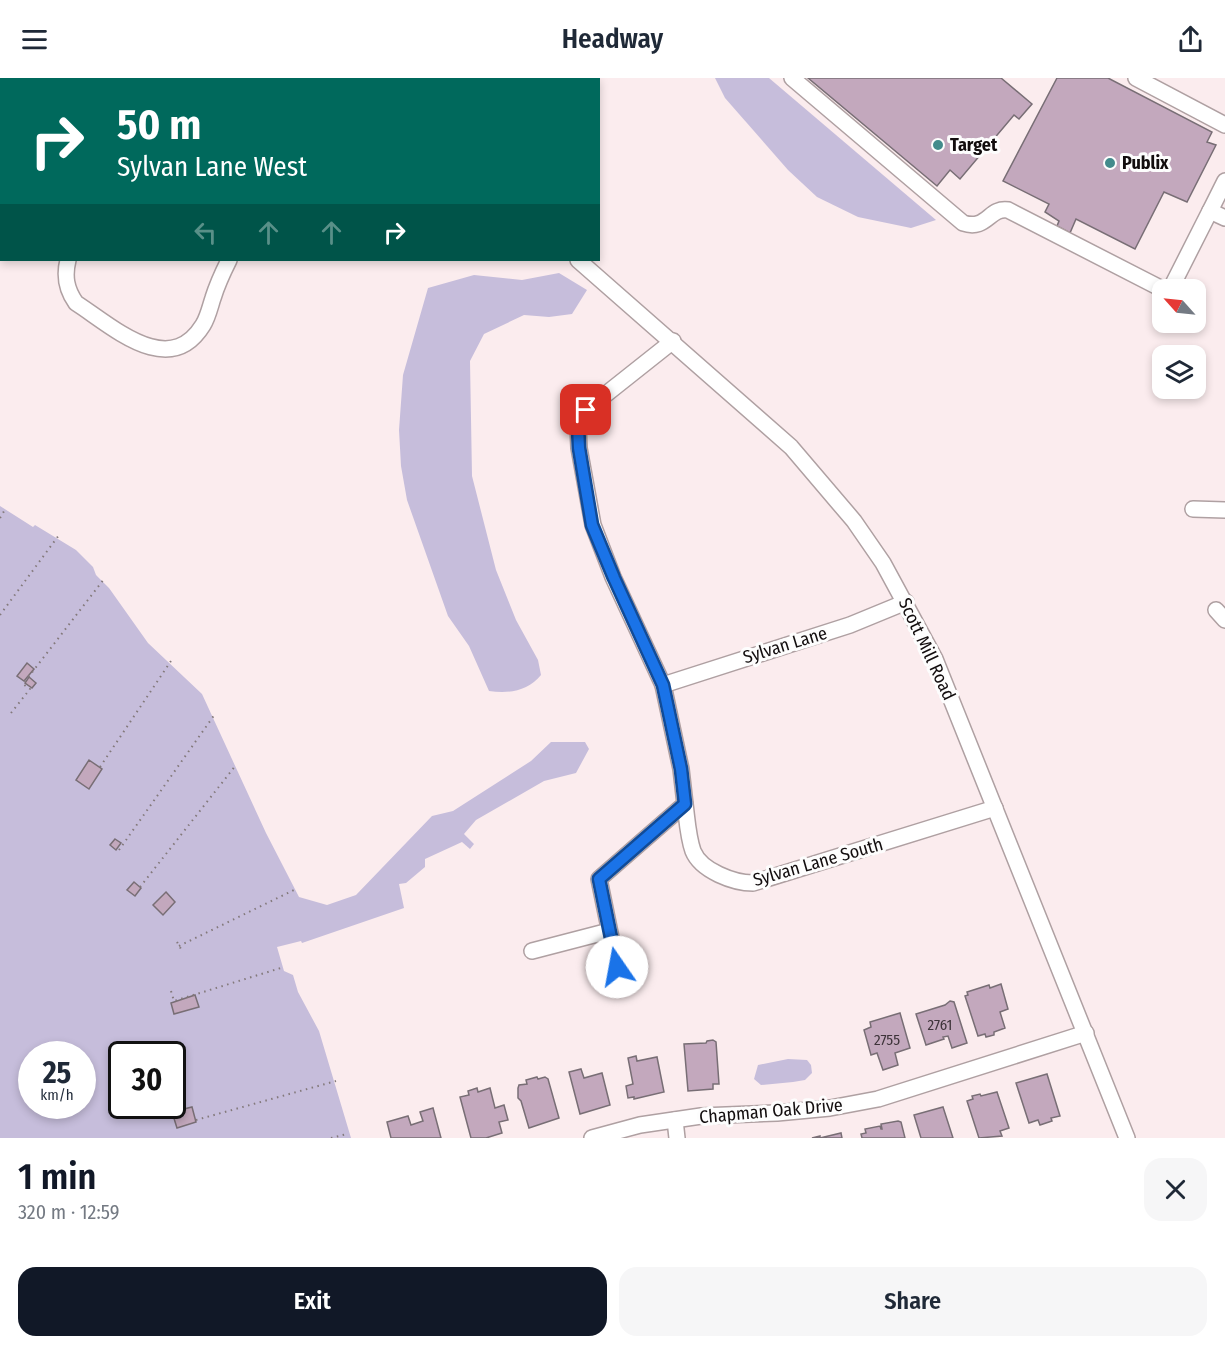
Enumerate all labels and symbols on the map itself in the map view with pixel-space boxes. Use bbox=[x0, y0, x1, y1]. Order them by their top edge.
place label: Target bbox=[950, 134, 998, 156]
marker: Target bbox=[931, 138, 945, 152]
place label: Publix bbox=[1122, 152, 1169, 174]
marker: Publix bbox=[1103, 156, 1117, 170]
north arrow bbox=[1152, 279, 1206, 333]
pin bbox=[560, 384, 611, 435]
street label: Scott Mill Road bbox=[894, 594, 960, 704]
street label: Sylvan Lane bbox=[740, 622, 830, 668]
street label: Sylvan Lane South bbox=[751, 833, 885, 891]
position arrow bbox=[585, 935, 649, 999]
house number: 2761 bbox=[928, 1016, 952, 1034]
house number: 2755 bbox=[874, 1031, 900, 1049]
speed limit sign: 30 bbox=[108, 1041, 186, 1119]
street label: Chapman Oak Drive bbox=[698, 1094, 844, 1128]

